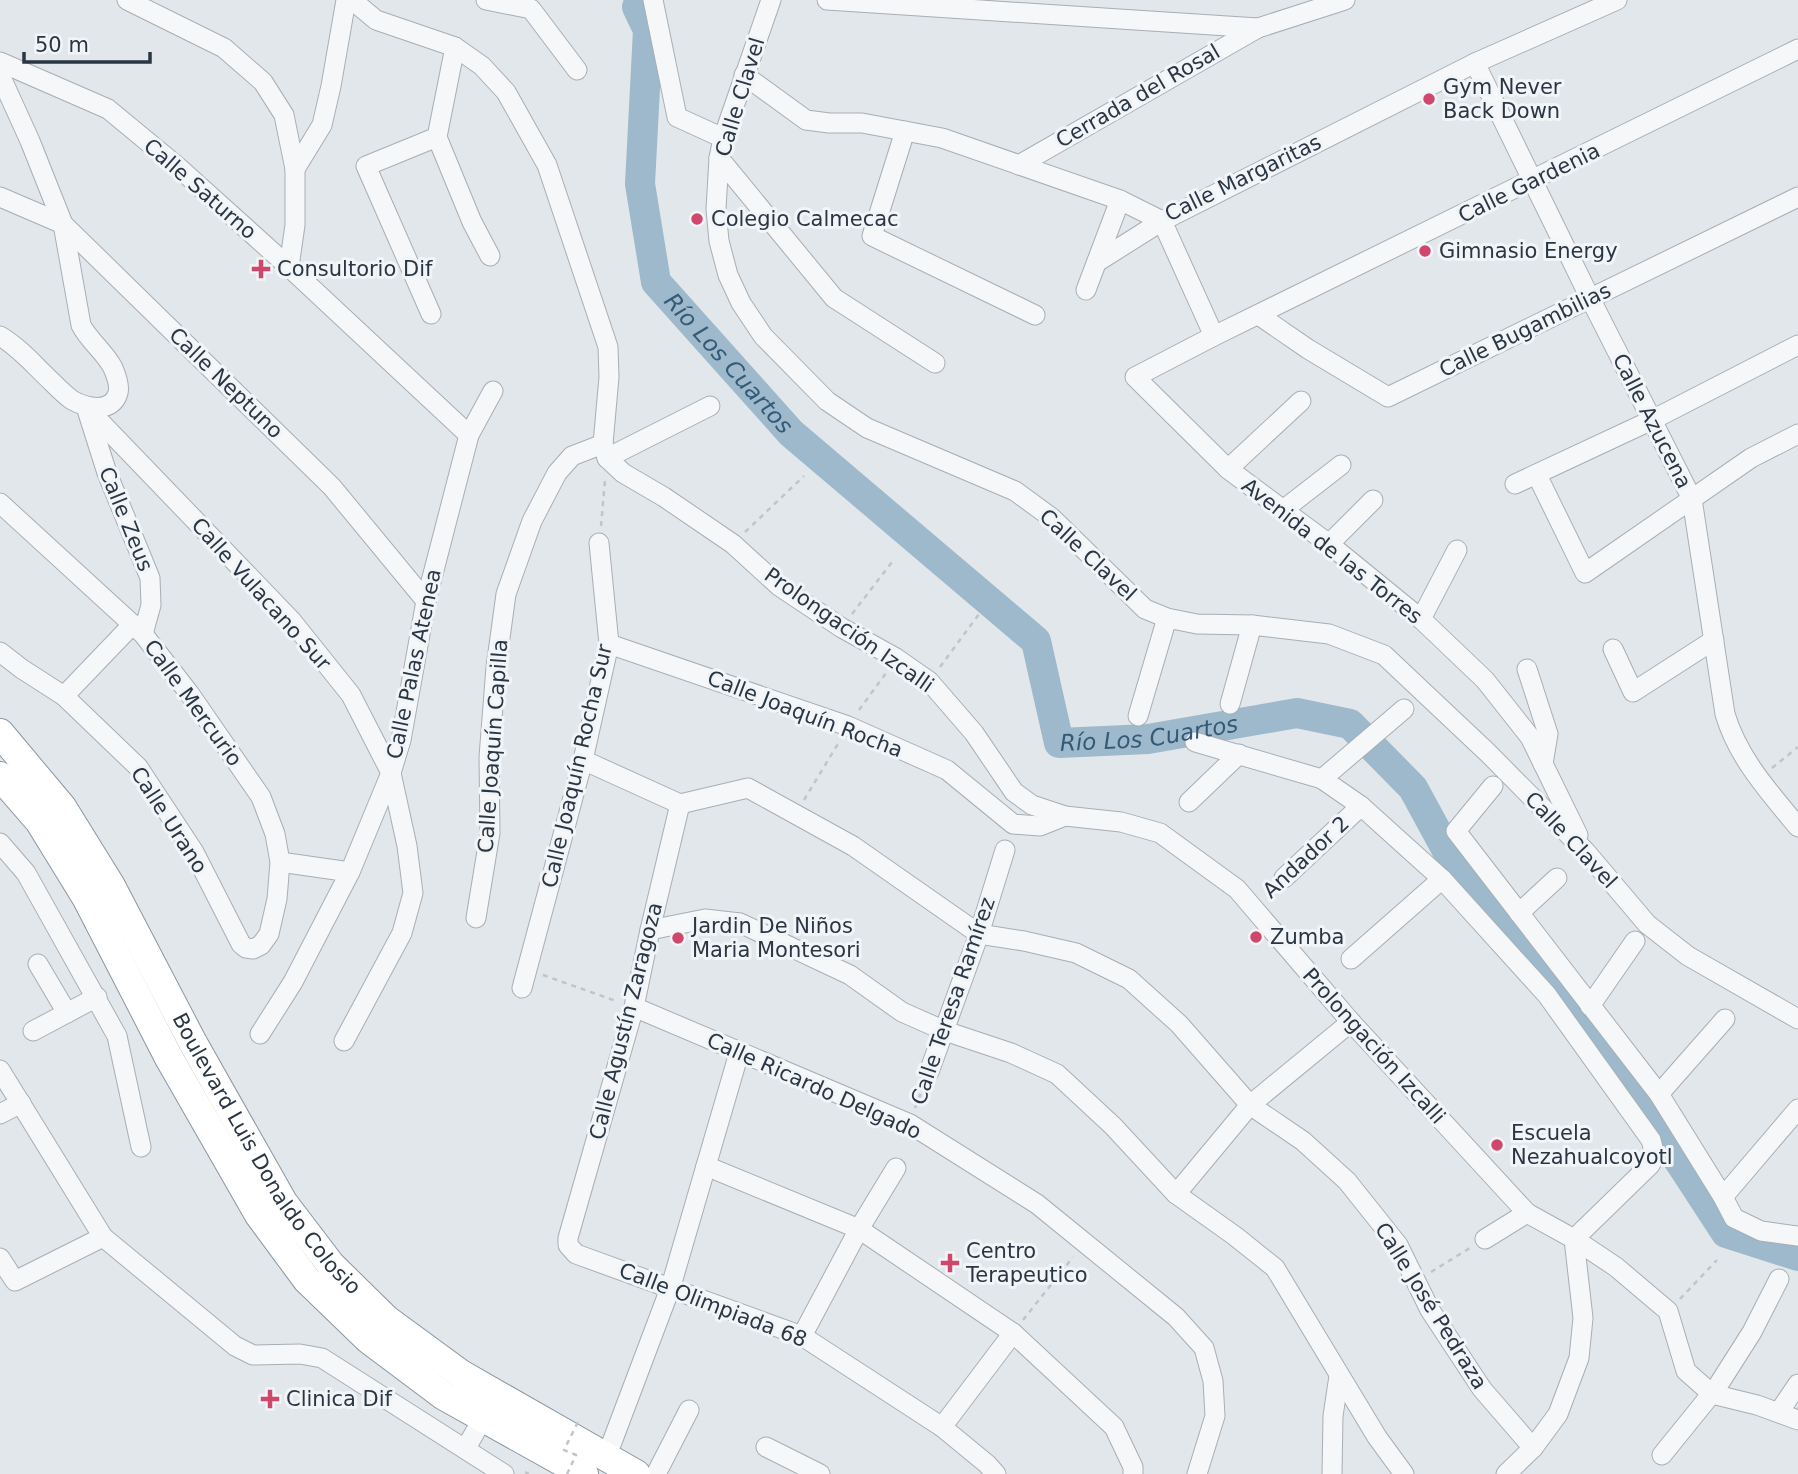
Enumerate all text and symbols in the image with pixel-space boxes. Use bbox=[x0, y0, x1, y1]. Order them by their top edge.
scale bar bbox=[24, 21, 150, 65]
text: 50 m bbox=[35, 33, 89, 57]
street label: Calle Clavel bbox=[710, 35, 770, 159]
street label: Cerrada del Rosal bbox=[1052, 39, 1224, 153]
place label: Gym Never Back Down bbox=[1443, 75, 1562, 123]
marker: Gym Never Back Down bbox=[1421, 91, 1437, 107]
street label: Calle Margaritas bbox=[1161, 130, 1325, 226]
street label: Calle Saturno bbox=[139, 134, 261, 244]
street label: Calle Gardenia bbox=[1454, 138, 1604, 228]
place label: Colegio Calmecac bbox=[711, 207, 899, 231]
marker: Colegio Calmecac bbox=[689, 211, 705, 227]
place label: Gimnasio Energy bbox=[1439, 239, 1618, 263]
marker: Gimnasio Energy bbox=[1417, 243, 1433, 259]
place label: Consultorio Dif bbox=[277, 257, 433, 281]
marker: Consultorio Dif bbox=[251, 259, 271, 279]
street label: Calle Bugambilias bbox=[1435, 278, 1615, 382]
water label: Río Los Cuartos bbox=[659, 288, 798, 439]
street label: Calle Neptuno bbox=[164, 323, 288, 443]
street label: Calle Azucena bbox=[1608, 350, 1696, 492]
street label: Calle Zeus bbox=[94, 463, 158, 575]
street label: Avenida de las Torres bbox=[1237, 473, 1427, 629]
street label: Calle Clavel bbox=[1035, 504, 1141, 606]
street label: Calle Vulacano Sur bbox=[186, 513, 336, 675]
street label: Prolongación Izcalli bbox=[760, 563, 938, 697]
street label: Calle Palas Atenea bbox=[382, 567, 446, 761]
street label: Calle Mercurio bbox=[139, 635, 247, 771]
street label: Calle Joaquín Capilla bbox=[474, 638, 512, 854]
street label: Calle Joaquín Rocha Sur bbox=[537, 641, 617, 890]
street label: Calle Joaquín Rocha bbox=[704, 666, 906, 762]
water label: Río Los Cuartos bbox=[1059, 711, 1240, 756]
street label: Calle Urano bbox=[126, 762, 212, 878]
street label: Calle Clavel bbox=[1520, 787, 1622, 893]
street label: Andador 2 bbox=[1258, 811, 1354, 903]
street label: Calle Teresa Ramírez bbox=[906, 894, 1000, 1108]
street label: Calle Agustín Zaragoza bbox=[585, 900, 667, 1142]
place label: Jardin De Niños Maria Montesori bbox=[690, 914, 861, 962]
place label: Zumba bbox=[1270, 925, 1344, 949]
marker: Zumba bbox=[1248, 929, 1264, 945]
marker: Jardin De Niños Maria Montesori bbox=[670, 930, 686, 946]
street label: Prolongación Izcalli bbox=[1298, 963, 1450, 1129]
street label: Boulevard Luis Donaldo Colosio bbox=[168, 1009, 366, 1299]
street label: Calle Ricardo Delgado bbox=[703, 1028, 925, 1144]
place label: Escuela Nezahualcoyotl bbox=[1511, 1121, 1673, 1169]
marker: Escuela Nezahualcoyotl bbox=[1489, 1137, 1505, 1153]
street label: Calle José Pedraza bbox=[1370, 1218, 1492, 1394]
place label: Centro Terapeutico bbox=[965, 1239, 1088, 1287]
marker: Centro Terapeutico bbox=[940, 1253, 960, 1273]
street label: Calle Olimpiada 68 bbox=[616, 1258, 810, 1352]
place label: Clinica Dif bbox=[286, 1387, 393, 1411]
marker: Clinica Dif bbox=[260, 1389, 280, 1409]

